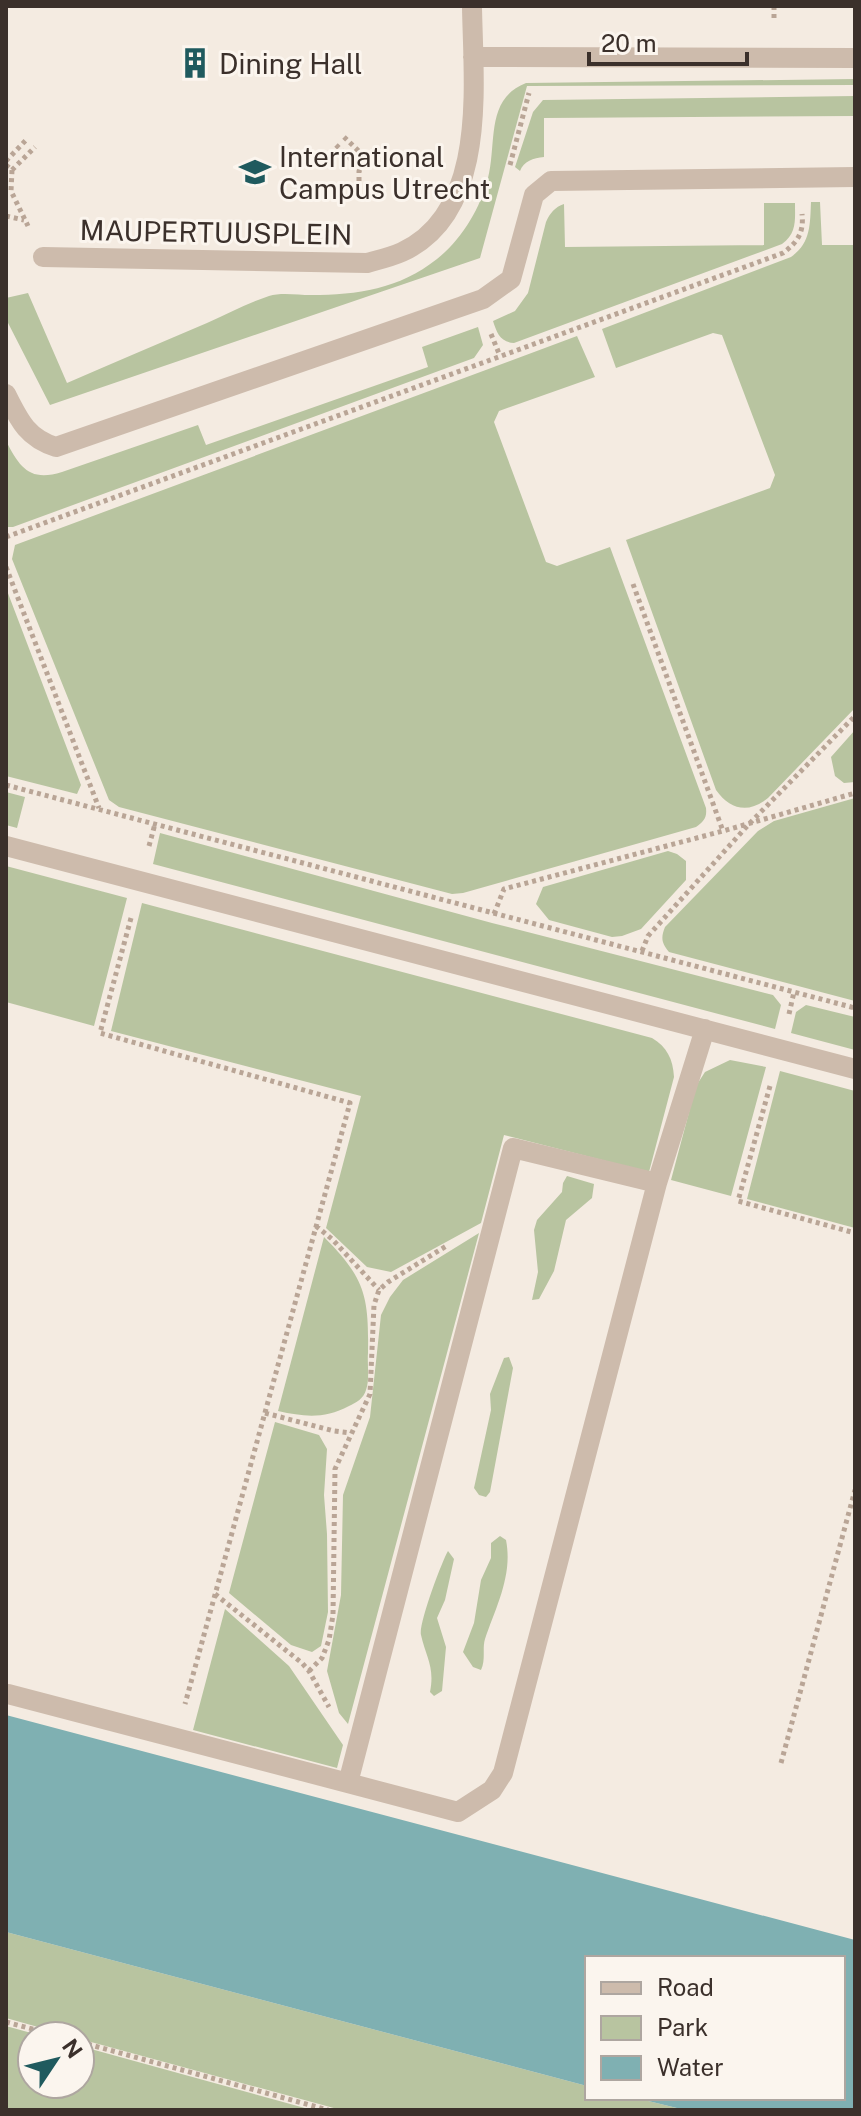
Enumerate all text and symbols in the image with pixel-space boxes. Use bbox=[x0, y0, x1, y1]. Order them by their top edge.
scale bar bbox=[589, 16, 747, 66]
text: 20 m bbox=[601, 29, 657, 57]
building icon: Dining Hall bbox=[178, 46, 212, 80]
place label: Dining Hall bbox=[219, 47, 363, 80]
place label: International Campus Utrecht bbox=[279, 140, 490, 205]
school or university icon: International Campus Utrecht bbox=[238, 155, 272, 189]
street label: MAUPERTUUSPLEIN bbox=[80, 213, 352, 251]
legend bbox=[585, 1956, 845, 2100]
text: Road bbox=[657, 1973, 714, 2001]
text: Park bbox=[657, 2013, 708, 2041]
north arrow bbox=[16, 2020, 96, 2100]
text: N bbox=[57, 2034, 88, 2063]
text: Water bbox=[657, 2053, 724, 2081]

